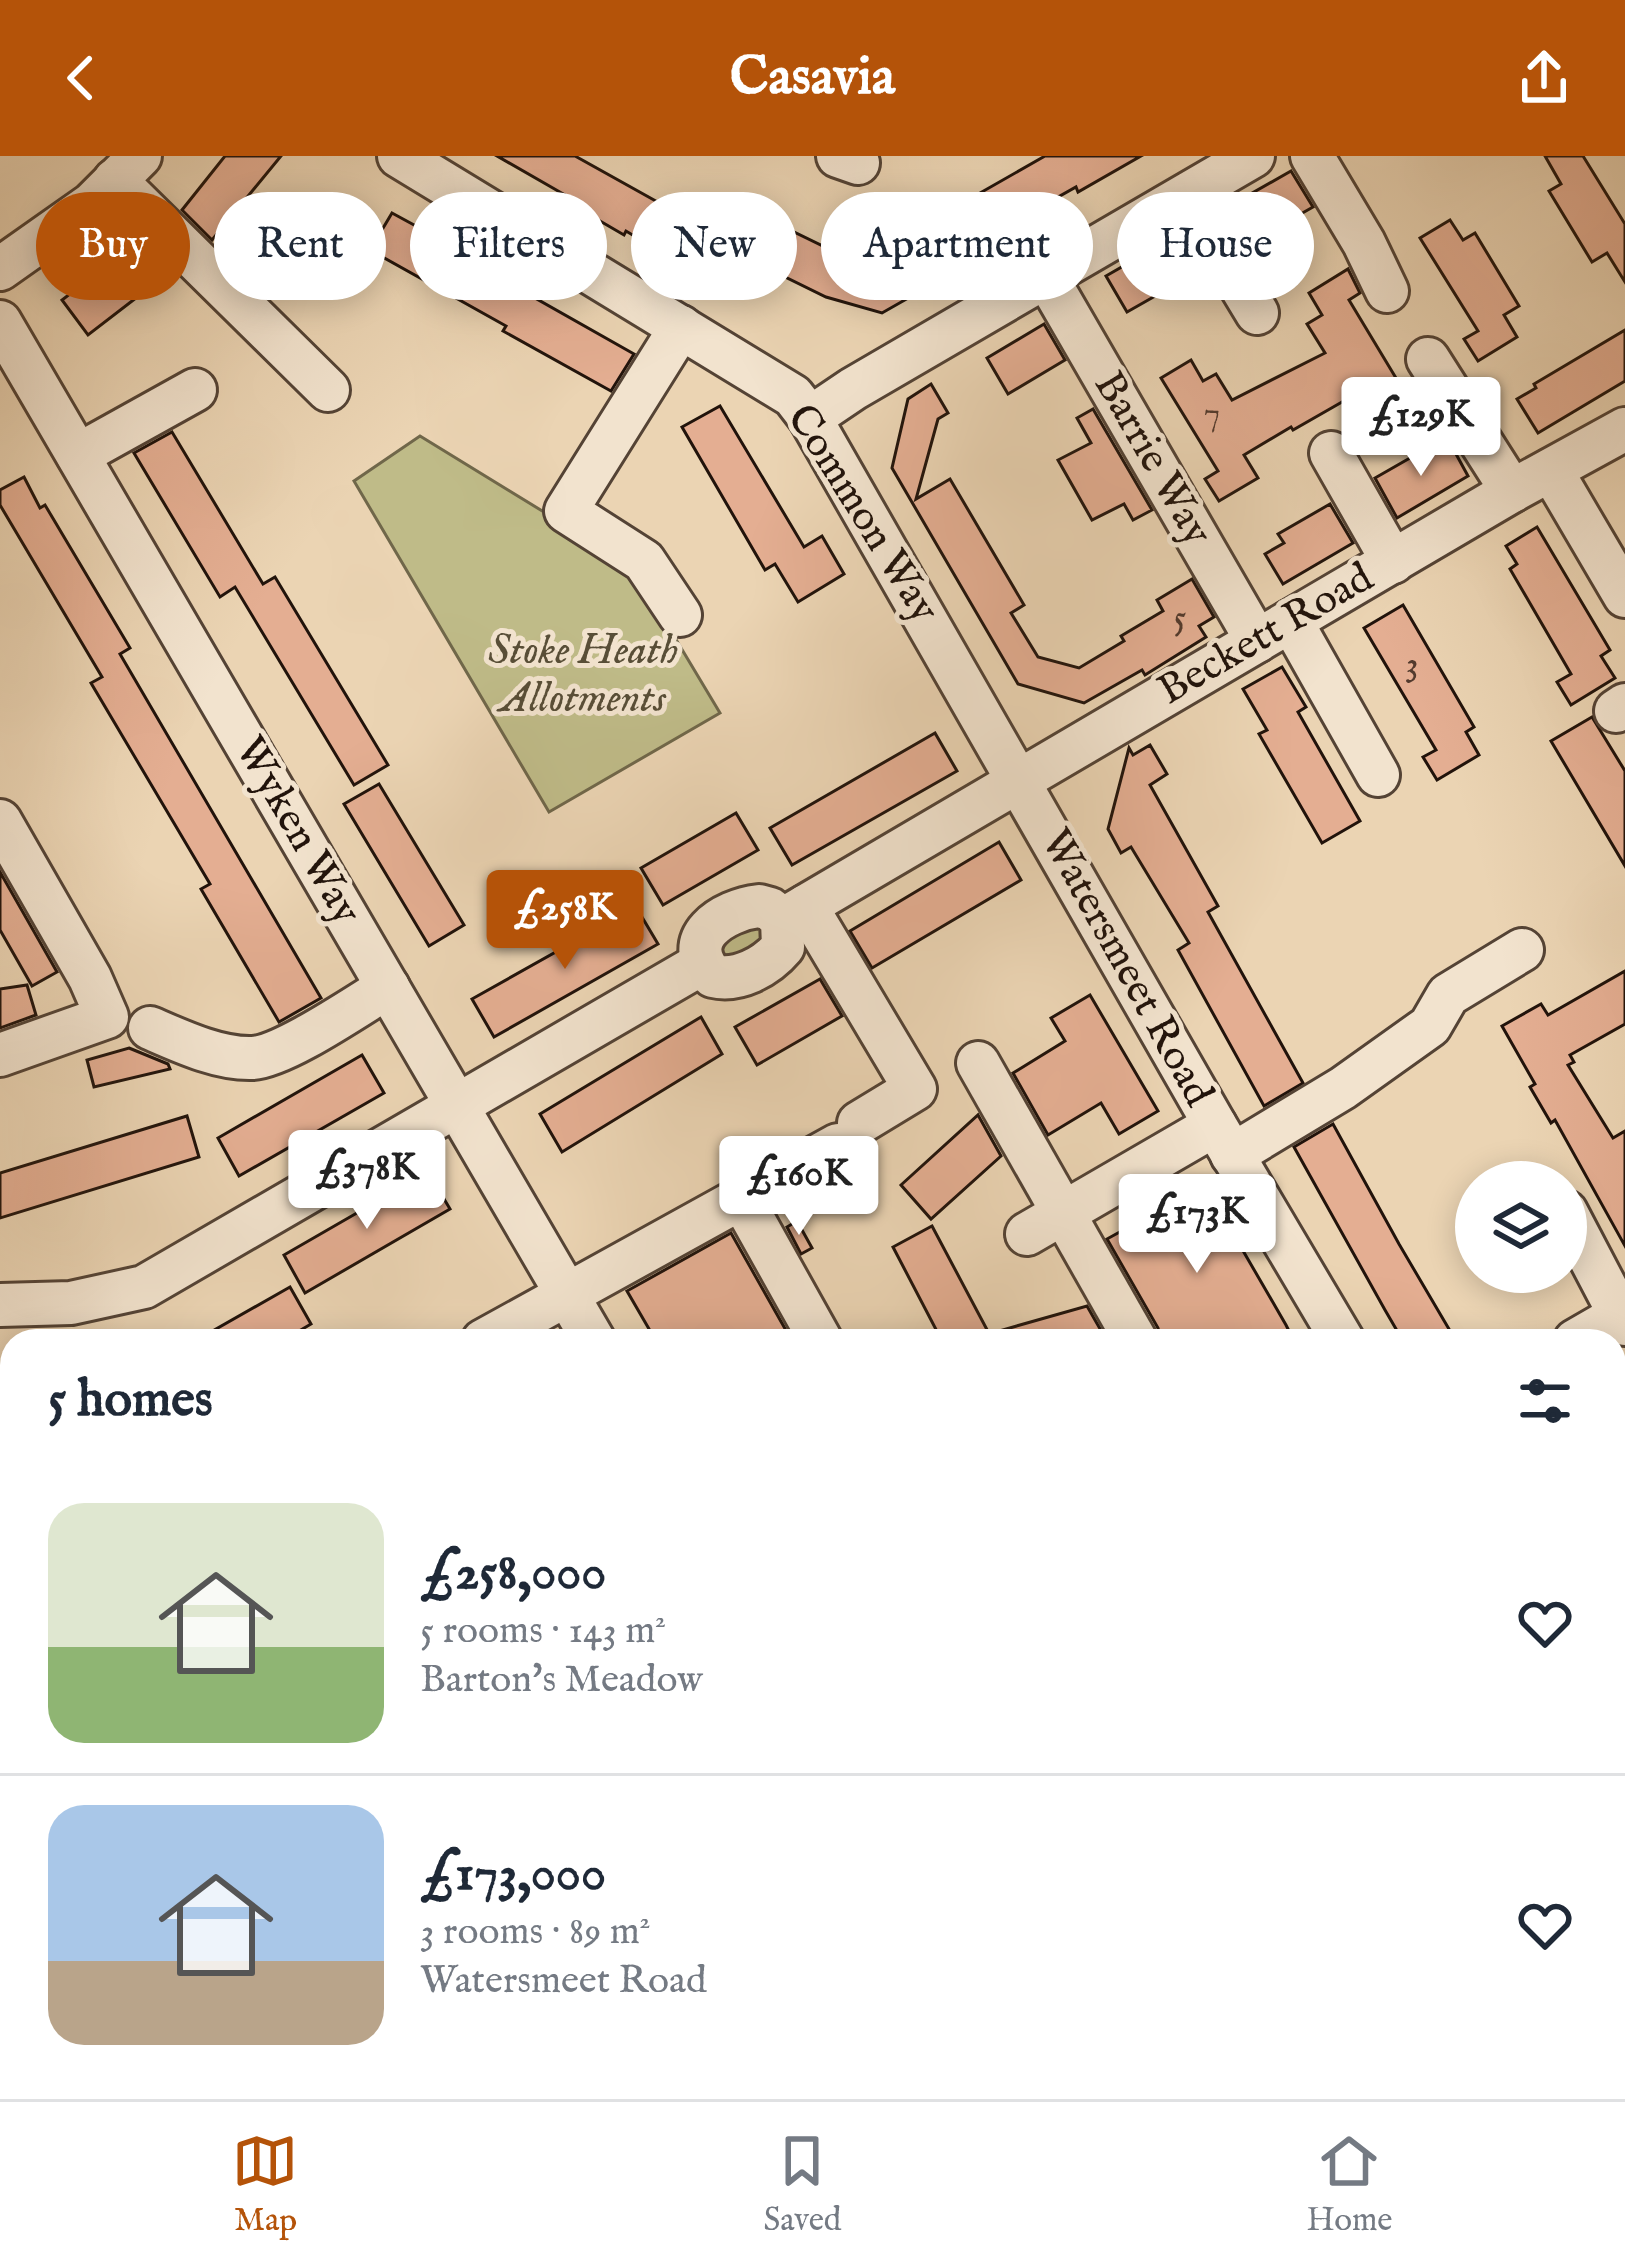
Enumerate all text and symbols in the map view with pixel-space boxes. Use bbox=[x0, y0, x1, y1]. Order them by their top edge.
text: Casavia bbox=[730, 44, 895, 113]
icon: back bbox=[48, 45, 114, 111]
icon: share bbox=[1511, 45, 1577, 111]
chip: Buy bbox=[36, 192, 190, 300]
chip: Rent bbox=[214, 192, 386, 300]
chip: Filters bbox=[410, 192, 607, 300]
chip: New bbox=[631, 192, 797, 300]
chip: Apartment bbox=[821, 192, 1093, 300]
chip: House bbox=[1117, 192, 1314, 300]
street label: Barrie Way bbox=[1081, 363, 1223, 556]
pin: £129K bbox=[1337, 377, 1505, 479]
house number: 7 bbox=[1204, 391, 1220, 437]
text: £129K bbox=[1368, 391, 1474, 440]
street label: Common Way bbox=[774, 395, 950, 633]
street label: Beckett Road bbox=[1149, 552, 1383, 718]
house number: 5 bbox=[1173, 596, 1187, 642]
park label: Stoke Heath Allotments bbox=[488, 625, 678, 726]
house number: 3 bbox=[1405, 642, 1419, 688]
street label: Wyken Way bbox=[222, 728, 372, 935]
street label: Watersmeet Road bbox=[1028, 820, 1224, 1116]
pin: £258K bbox=[481, 870, 649, 972]
text: £258K bbox=[514, 884, 616, 933]
pin: £378K bbox=[283, 1130, 451, 1232]
pin: £160K bbox=[715, 1136, 883, 1238]
text: £378K bbox=[315, 1144, 419, 1193]
text: £160K bbox=[746, 1150, 852, 1199]
map controls bbox=[1455, 1161, 1587, 1293]
button: layers bbox=[1455, 1161, 1587, 1293]
pin: £173K bbox=[1113, 1174, 1281, 1276]
text: £173K bbox=[1146, 1188, 1248, 1237]
icon: filters bbox=[1512, 1368, 1578, 1434]
text: 5 homes bbox=[48, 1369, 213, 1434]
text: £258,000 bbox=[420, 1542, 606, 1607]
icon: home bbox=[144, 1551, 288, 1695]
icon: heart bbox=[1512, 1590, 1578, 1656]
text: 5 rooms · 143 m² bbox=[420, 1607, 666, 1656]
text: Barton's Meadow bbox=[420, 1656, 703, 1705]
text: £173,000 bbox=[420, 1843, 606, 1908]
icon: home bbox=[144, 1853, 288, 1997]
icon: heart bbox=[1512, 1892, 1578, 1958]
text: 3 rooms · 89 m² bbox=[420, 1908, 651, 1957]
text: Watersmeet Road bbox=[420, 1957, 707, 2006]
tab: Map bbox=[232, 2128, 298, 2242]
tab: Saved bbox=[763, 2128, 841, 2242]
tab: Home bbox=[1306, 2128, 1393, 2242]

